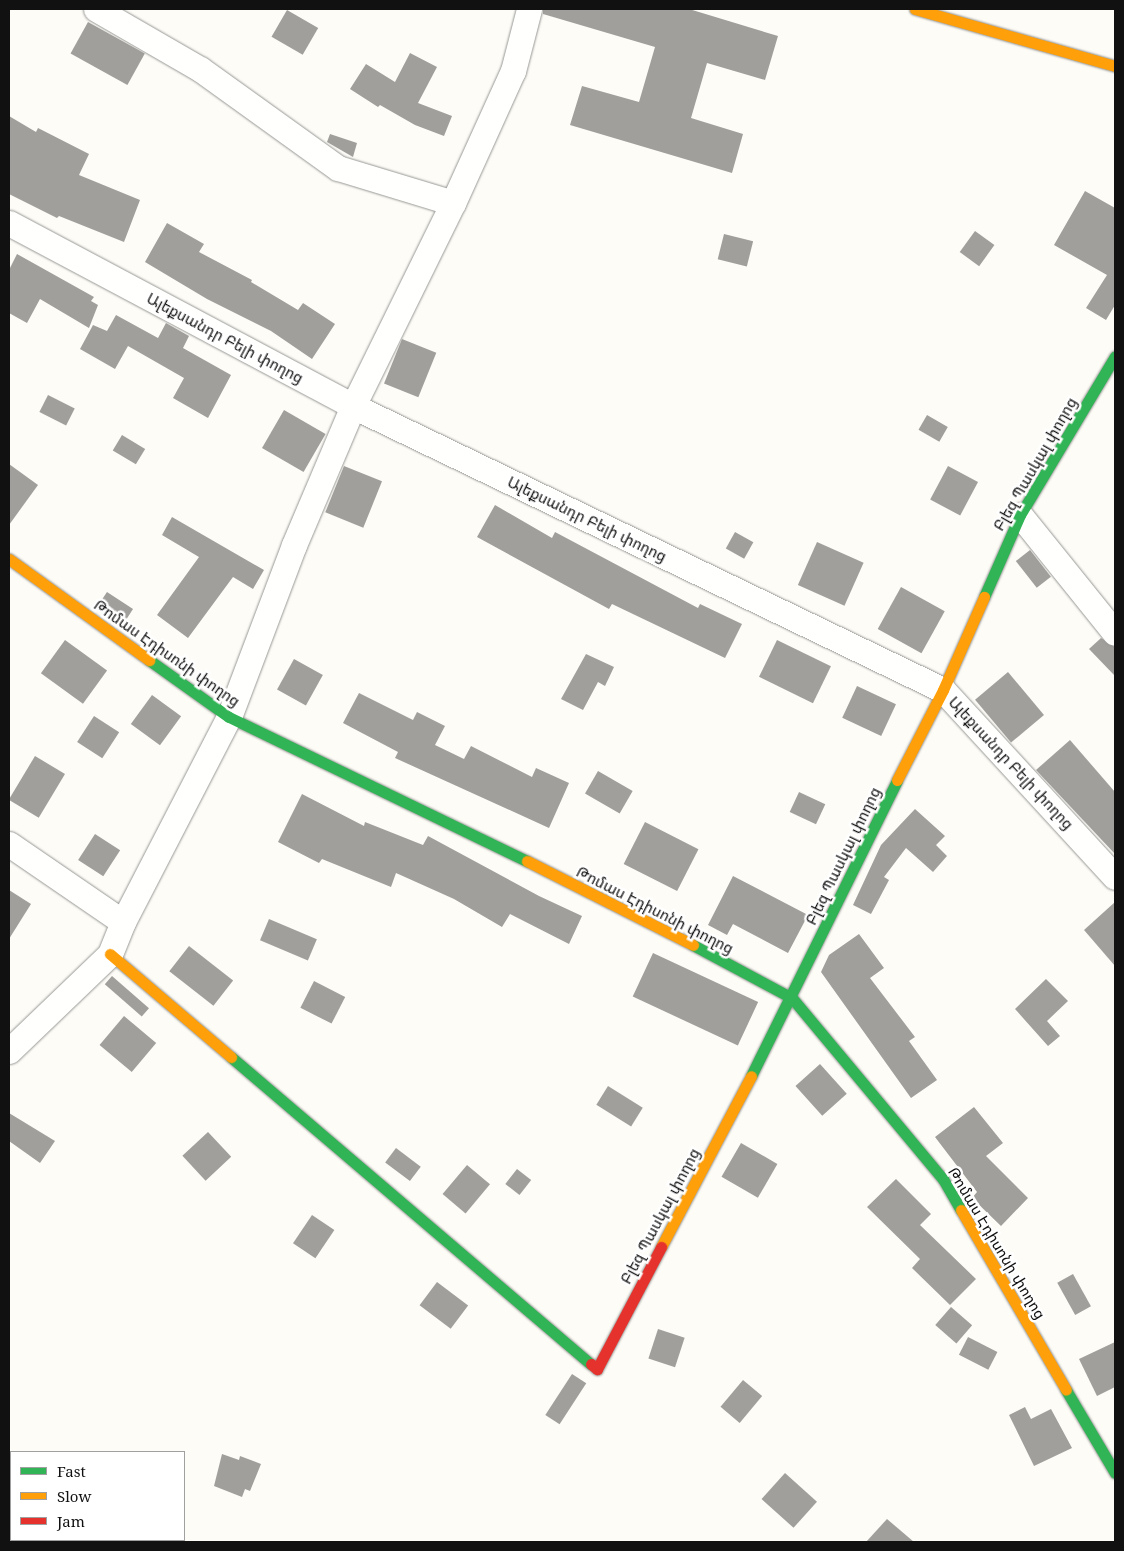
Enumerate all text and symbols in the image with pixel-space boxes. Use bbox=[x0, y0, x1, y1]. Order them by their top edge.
street label: Ալեքսանդր Բելի փողոց bbox=[144, 289, 306, 387]
street label: Բլեզ Պասկալ փողոց bbox=[989, 394, 1081, 534]
street label: Ալեքսանդր Բելի փողոց bbox=[505, 473, 669, 565]
street label: Թոմաս Էդիսոնի փողոց bbox=[91, 596, 243, 710]
street label: Ալեքսանդր Բելի փողոց bbox=[945, 693, 1077, 833]
street label: Բլեզ Պասկալ փողոց bbox=[802, 784, 884, 928]
street label: Թոմաս Էդիսոնի փողոց bbox=[573, 862, 737, 958]
street label: Բլեզ Պասկալ փողոց bbox=[617, 1145, 703, 1287]
street label: Թոմաս Էդիսոնի փողոց bbox=[944, 1164, 1050, 1322]
legend bbox=[10, 1451, 185, 1541]
text: Fast bbox=[57, 1461, 86, 1481]
text: Slow bbox=[57, 1486, 91, 1506]
text: Jam bbox=[57, 1511, 85, 1531]

